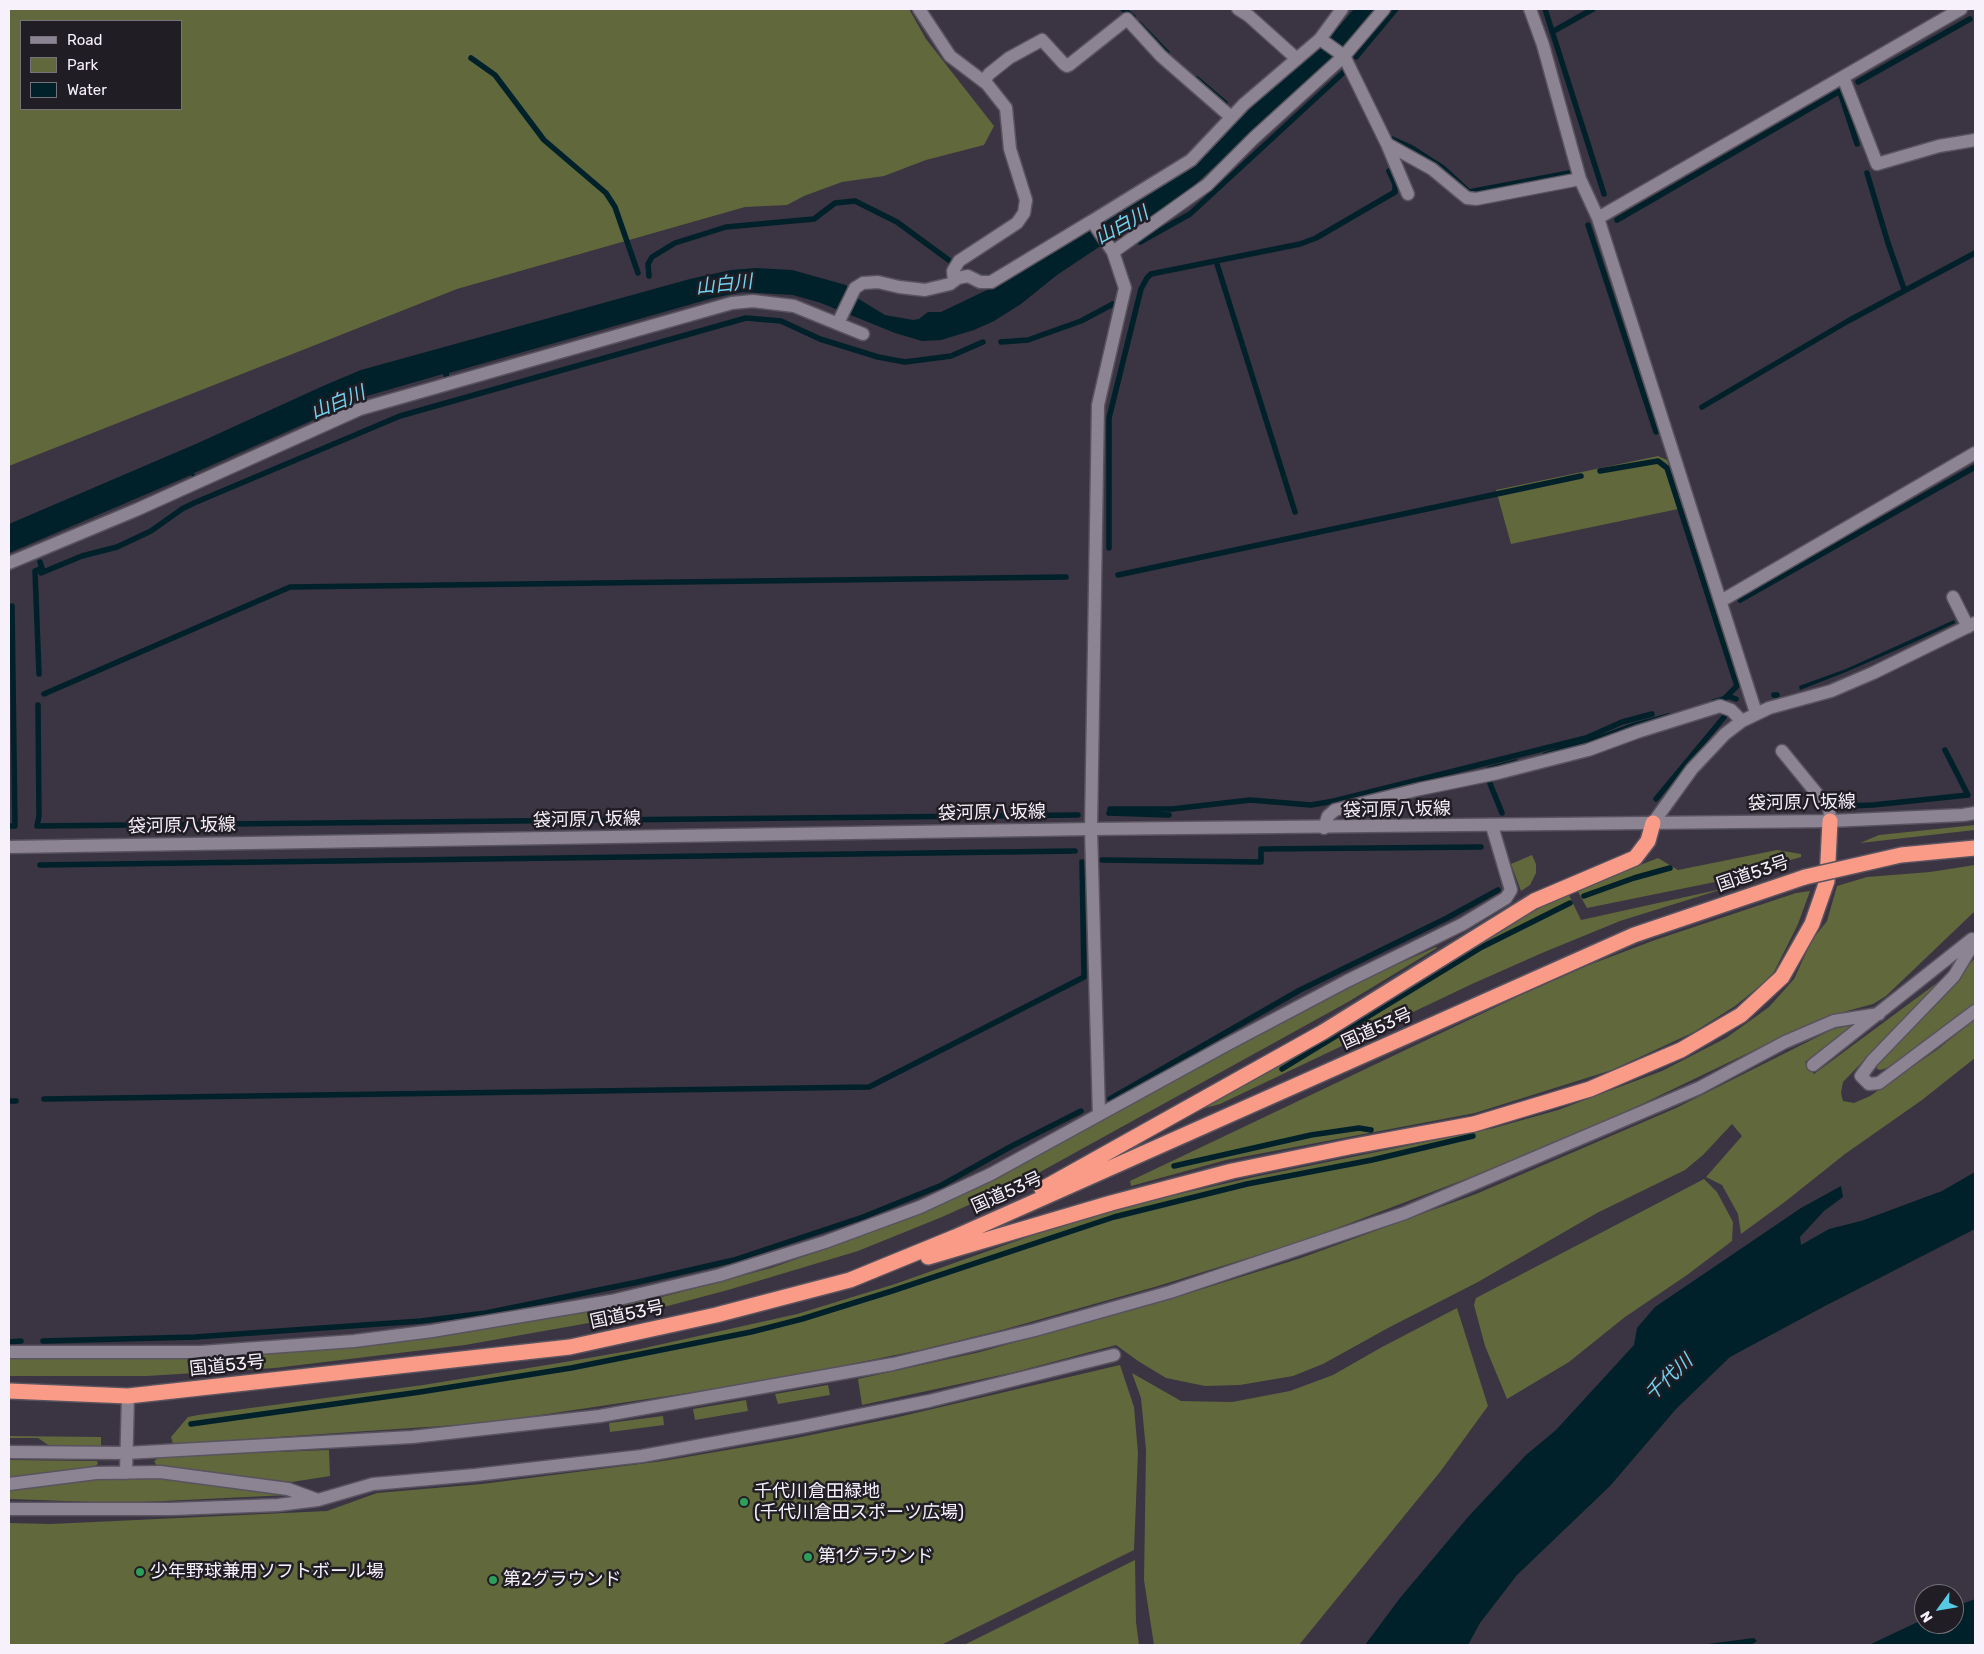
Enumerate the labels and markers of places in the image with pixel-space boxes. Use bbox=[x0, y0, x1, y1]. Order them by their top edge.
place label: 千代川倉田緑地 (千代川倉田スポーツ広場) bbox=[754, 1481, 964, 1524]
marker: 千代川倉田緑地 (千代川倉田スポーツ広場) bbox=[738, 1496, 750, 1508]
place label: 第1グラウンド bbox=[818, 1546, 934, 1568]
marker: 第1グラウンド bbox=[802, 1551, 814, 1563]
place label: 少年野球兼用ソフトボール場 bbox=[150, 1561, 384, 1583]
marker: 少年野球兼用ソフトボール場 bbox=[134, 1566, 146, 1578]
place label: 第2グラウンド bbox=[503, 1569, 622, 1591]
marker: 第2グラウンド bbox=[487, 1574, 499, 1586]

